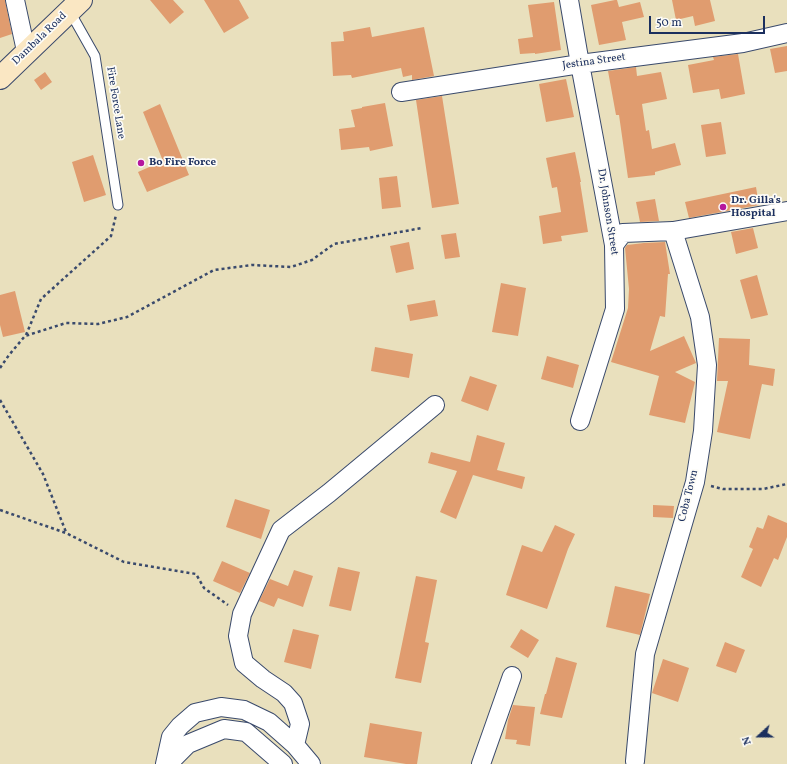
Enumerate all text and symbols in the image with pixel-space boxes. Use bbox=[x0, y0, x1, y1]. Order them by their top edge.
scale bar bbox=[651, 8, 767, 34]
street label: Dambala Road bbox=[10, 10, 70, 68]
text: 50 m bbox=[656, 15, 682, 31]
street label: Jestina Street bbox=[561, 51, 627, 73]
street label: Fire Force Lane bbox=[103, 66, 127, 140]
place label: Bo Fire Force bbox=[149, 156, 216, 170]
marker: Bo Fire Force bbox=[136, 158, 146, 168]
street label: Dr. Johnson Street bbox=[594, 168, 620, 256]
place label: Dr. Gilla's Hospital bbox=[731, 194, 781, 220]
marker: Dr. Gilla's Hospital bbox=[718, 202, 728, 212]
street label: Coba Town bbox=[676, 469, 702, 523]
north arrow bbox=[739, 716, 779, 756]
text: N bbox=[739, 734, 756, 747]

